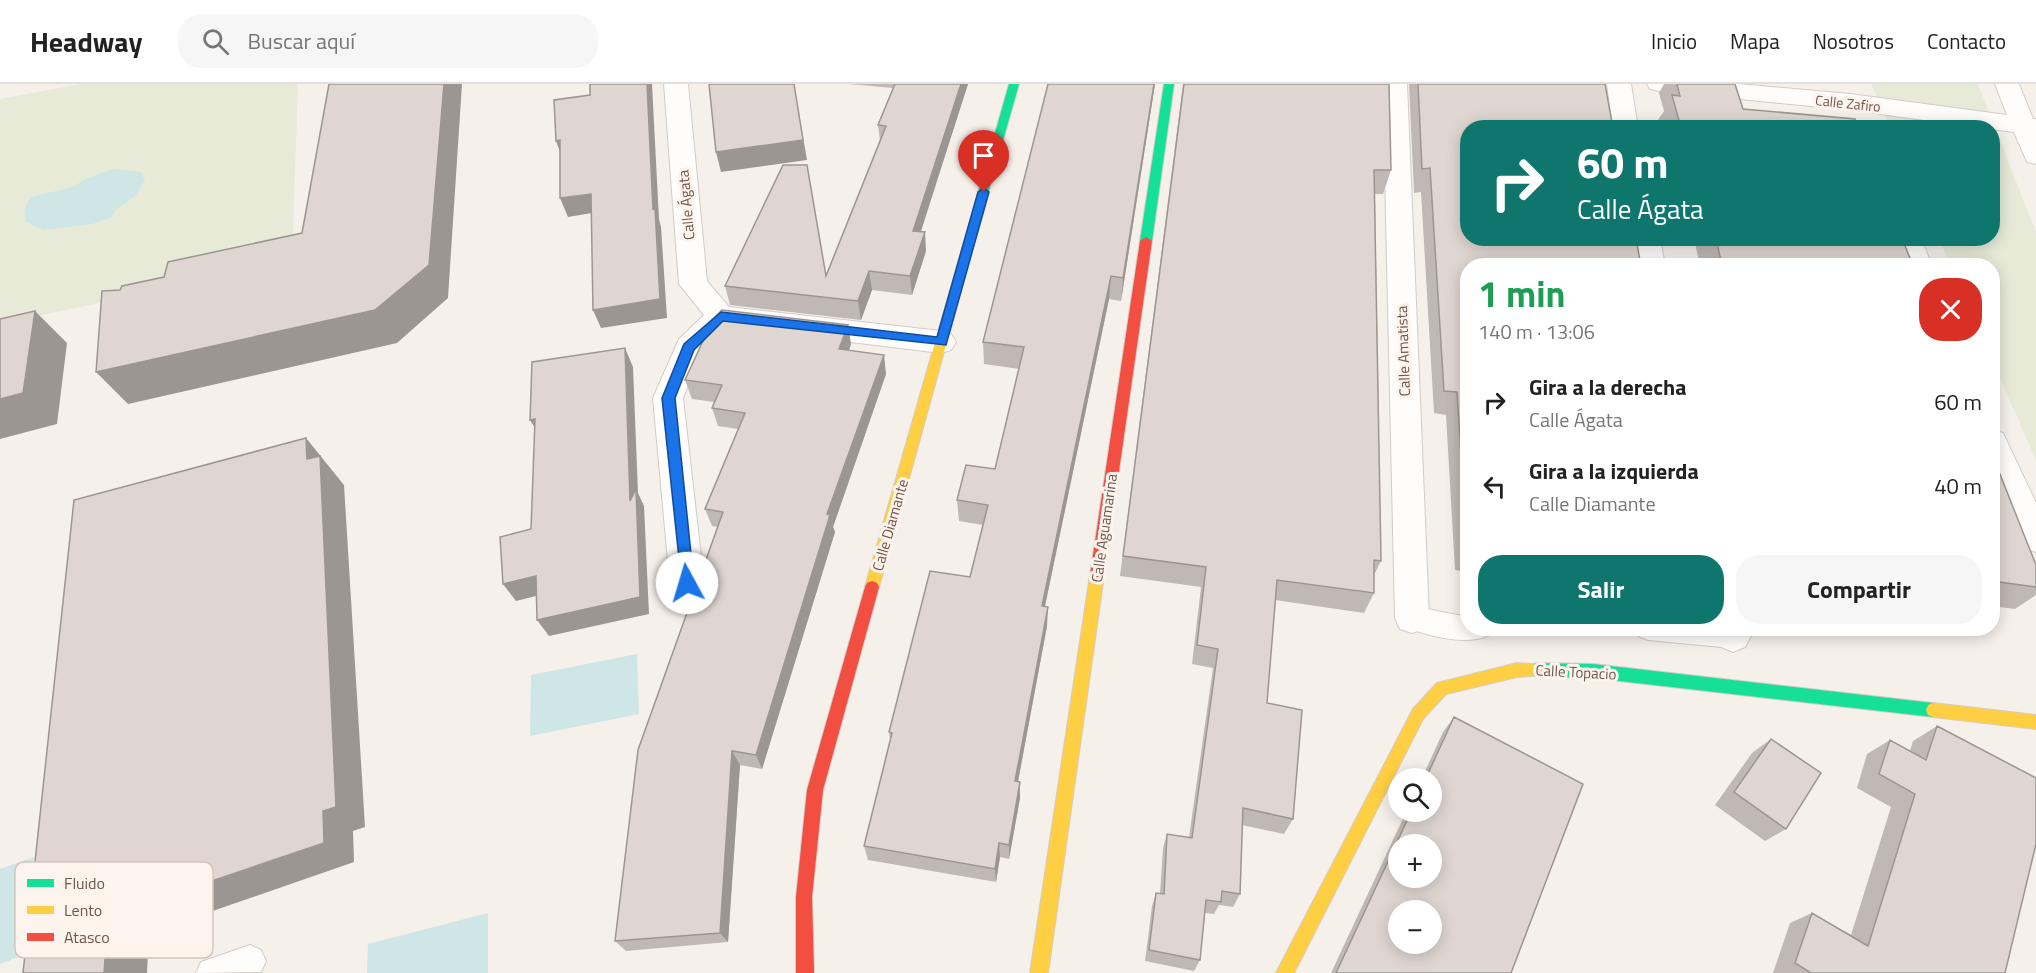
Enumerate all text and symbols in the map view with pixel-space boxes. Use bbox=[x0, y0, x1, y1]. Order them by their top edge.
search box bbox=[178, 14, 598, 68]
text: Headway bbox=[30, 20, 142, 63]
text: Buscar aquí bbox=[247, 24, 355, 58]
icon: search bbox=[199, 25, 232, 58]
text: Inicio bbox=[1651, 25, 1697, 57]
text: Mapa bbox=[1730, 25, 1780, 57]
text: Nosotros bbox=[1813, 25, 1894, 57]
text: Contacto bbox=[1927, 25, 2006, 57]
street label: Calle Zafiro bbox=[1814, 89, 1882, 117]
pin bbox=[958, 130, 1009, 192]
text: 60 m bbox=[1577, 130, 1669, 194]
icon: arrive bbox=[967, 139, 1000, 172]
icon: right bbox=[1478, 144, 1556, 222]
street label: Calle Ágata bbox=[671, 169, 701, 241]
text: Calle Ágata bbox=[1577, 188, 1704, 229]
text: 1 min bbox=[1478, 266, 1565, 321]
button: close bbox=[1919, 278, 1982, 341]
street label: Calle Amatista bbox=[1390, 305, 1416, 397]
text: 140 m · 13:06 bbox=[1478, 316, 1595, 347]
text: Gira a la derecha bbox=[1529, 370, 1686, 404]
text: 60 m bbox=[1934, 385, 1982, 419]
icon: right bbox=[1478, 386, 1511, 419]
text: Calle Ágata bbox=[1529, 404, 1623, 435]
text: Gira a la izquierda bbox=[1529, 454, 1699, 488]
text: 40 m bbox=[1934, 469, 1982, 503]
icon: left bbox=[1478, 470, 1511, 503]
street label: Calle Aguamarina bbox=[1085, 472, 1123, 584]
street label: Calle Diamante bbox=[866, 476, 914, 574]
text: Calle Diamante bbox=[1529, 488, 1655, 519]
position arrow bbox=[655, 551, 719, 615]
button: Salir bbox=[1478, 555, 1724, 624]
button: Compartir bbox=[1736, 555, 1982, 624]
street label: Calle Topacio bbox=[1535, 658, 1617, 686]
map controls bbox=[1388, 768, 1442, 954]
button: search bbox=[1388, 768, 1442, 822]
button: + bbox=[1388, 834, 1442, 888]
legend bbox=[15, 862, 213, 958]
text: Fluido bbox=[64, 871, 105, 895]
text: Lento bbox=[64, 898, 102, 922]
button: − bbox=[1388, 900, 1442, 954]
text: Atasco bbox=[64, 925, 110, 949]

